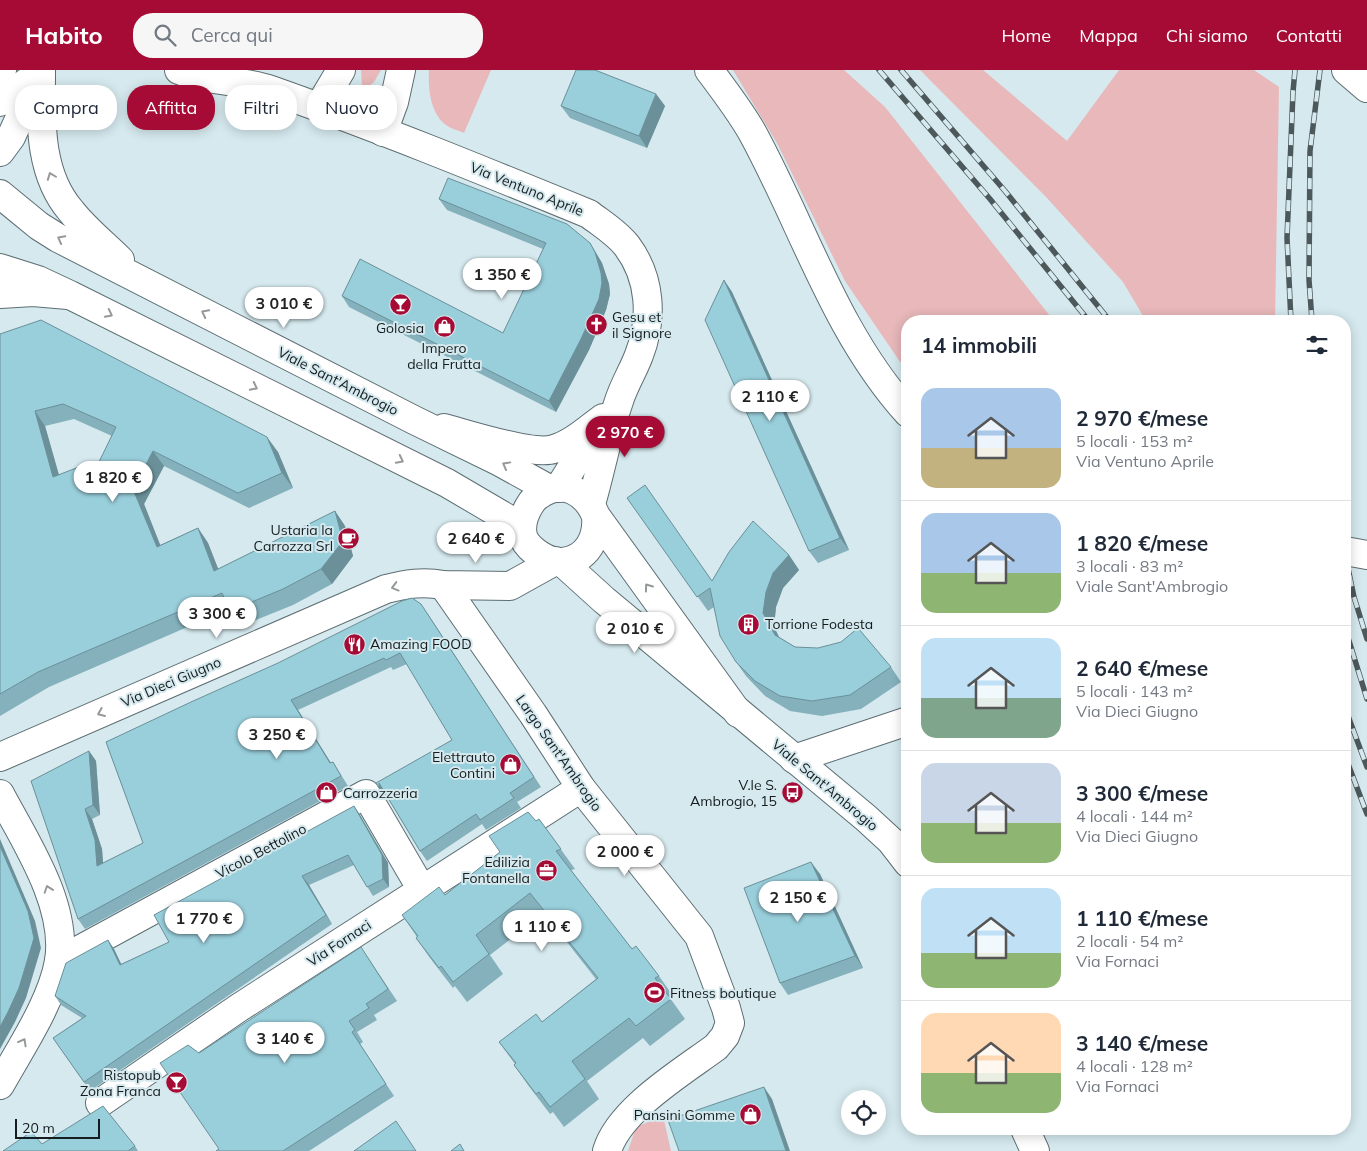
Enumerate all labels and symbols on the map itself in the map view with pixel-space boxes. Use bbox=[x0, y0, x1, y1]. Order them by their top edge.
street label: Via Ventuno Aprile bbox=[468, 158, 586, 220]
one-way arrow bbox=[47, 172, 57, 181]
one-way arrow bbox=[57, 235, 66, 245]
pin: 1 350 € bbox=[456, 258, 548, 300]
pin: 3 010 € bbox=[238, 286, 330, 329]
bar icon: Golosia bbox=[388, 293, 412, 317]
one-way arrow bbox=[104, 308, 113, 319]
place label: Gesu et il Signore bbox=[612, 308, 672, 342]
one-way arrow bbox=[202, 309, 211, 319]
church icon: Gesu et il Signore bbox=[584, 313, 608, 337]
shop icon: Impero della Frutta bbox=[432, 314, 456, 338]
place label: Golosia bbox=[376, 319, 424, 337]
place label: Impero della Frutta bbox=[407, 339, 481, 373]
street label: Viale Sant'Ambrogio bbox=[275, 343, 401, 419]
pin: 2 110 € bbox=[724, 380, 816, 422]
one-way arrow bbox=[249, 381, 258, 391]
pin: 2 970 € bbox=[579, 416, 671, 458]
one-way arrow bbox=[394, 454, 403, 464]
pin: 1 820 € bbox=[67, 460, 159, 503]
one-way arrow bbox=[503, 461, 512, 471]
place label: Ustaria la Carrozza Srl bbox=[254, 521, 333, 555]
pin: 2 640 € bbox=[430, 522, 522, 564]
cafe icon: Ustaria la Carrozza Srl bbox=[337, 526, 361, 550]
one-way arrow bbox=[392, 581, 400, 591]
one-way arrow bbox=[645, 584, 654, 593]
pin: 3 300 € bbox=[171, 596, 263, 639]
pin: 2 010 € bbox=[589, 612, 681, 654]
building icon: Torrione Fodesta bbox=[737, 612, 761, 636]
place label: Torrione Fodesta bbox=[765, 615, 873, 633]
restaurant icon: Amazing FOOD bbox=[342, 632, 366, 656]
place label: Amazing FOOD bbox=[370, 635, 472, 653]
street label: Via Dieci Giugno bbox=[118, 653, 224, 711]
street label: Largo Sant'Ambrogio bbox=[512, 691, 606, 815]
one-way arrow bbox=[97, 706, 106, 717]
pin: 3 250 € bbox=[231, 718, 323, 760]
street label: Viale Sant'Ambrogio bbox=[768, 735, 882, 835]
place label: Elettrauto Contini bbox=[432, 748, 495, 782]
shop icon: Elettrauto Contini bbox=[499, 753, 523, 777]
place label: V.le S. Ambrogio, 15 bbox=[690, 776, 777, 810]
shop icon: Carrozzeria bbox=[315, 781, 339, 805]
bus stop icon: V.le S. Ambrogio, 15 bbox=[781, 781, 805, 805]
place label: Carrozzeria bbox=[343, 784, 418, 802]
street label: Vicolo Bettolino bbox=[212, 819, 310, 883]
pin: 2 000 € bbox=[579, 834, 671, 877]
place label: Edilizia Fontanella bbox=[462, 853, 530, 887]
office icon: Edilizia Fontanella bbox=[534, 858, 558, 882]
pin: 2 150 € bbox=[752, 880, 844, 923]
one-way arrow bbox=[43, 885, 53, 894]
pin: 1 770 € bbox=[158, 902, 250, 944]
pin: 1 110 € bbox=[496, 910, 588, 952]
street label: Via Fornaci bbox=[304, 916, 374, 970]
sports icon: Fitness boutique bbox=[642, 981, 666, 1005]
place label: Fitness boutique bbox=[670, 984, 776, 1002]
pin: 3 140 € bbox=[239, 1022, 331, 1064]
one-way arrow bbox=[17, 1039, 27, 1048]
place label: Ristopub Zona Franca bbox=[80, 1066, 161, 1100]
bar icon: Ristopub Zona Franca bbox=[165, 1071, 189, 1095]
shop icon: Pansini Gomme bbox=[739, 1103, 763, 1127]
place label: Pansini Gomme bbox=[634, 1106, 735, 1124]
scale bar bbox=[15, 1116, 100, 1139]

